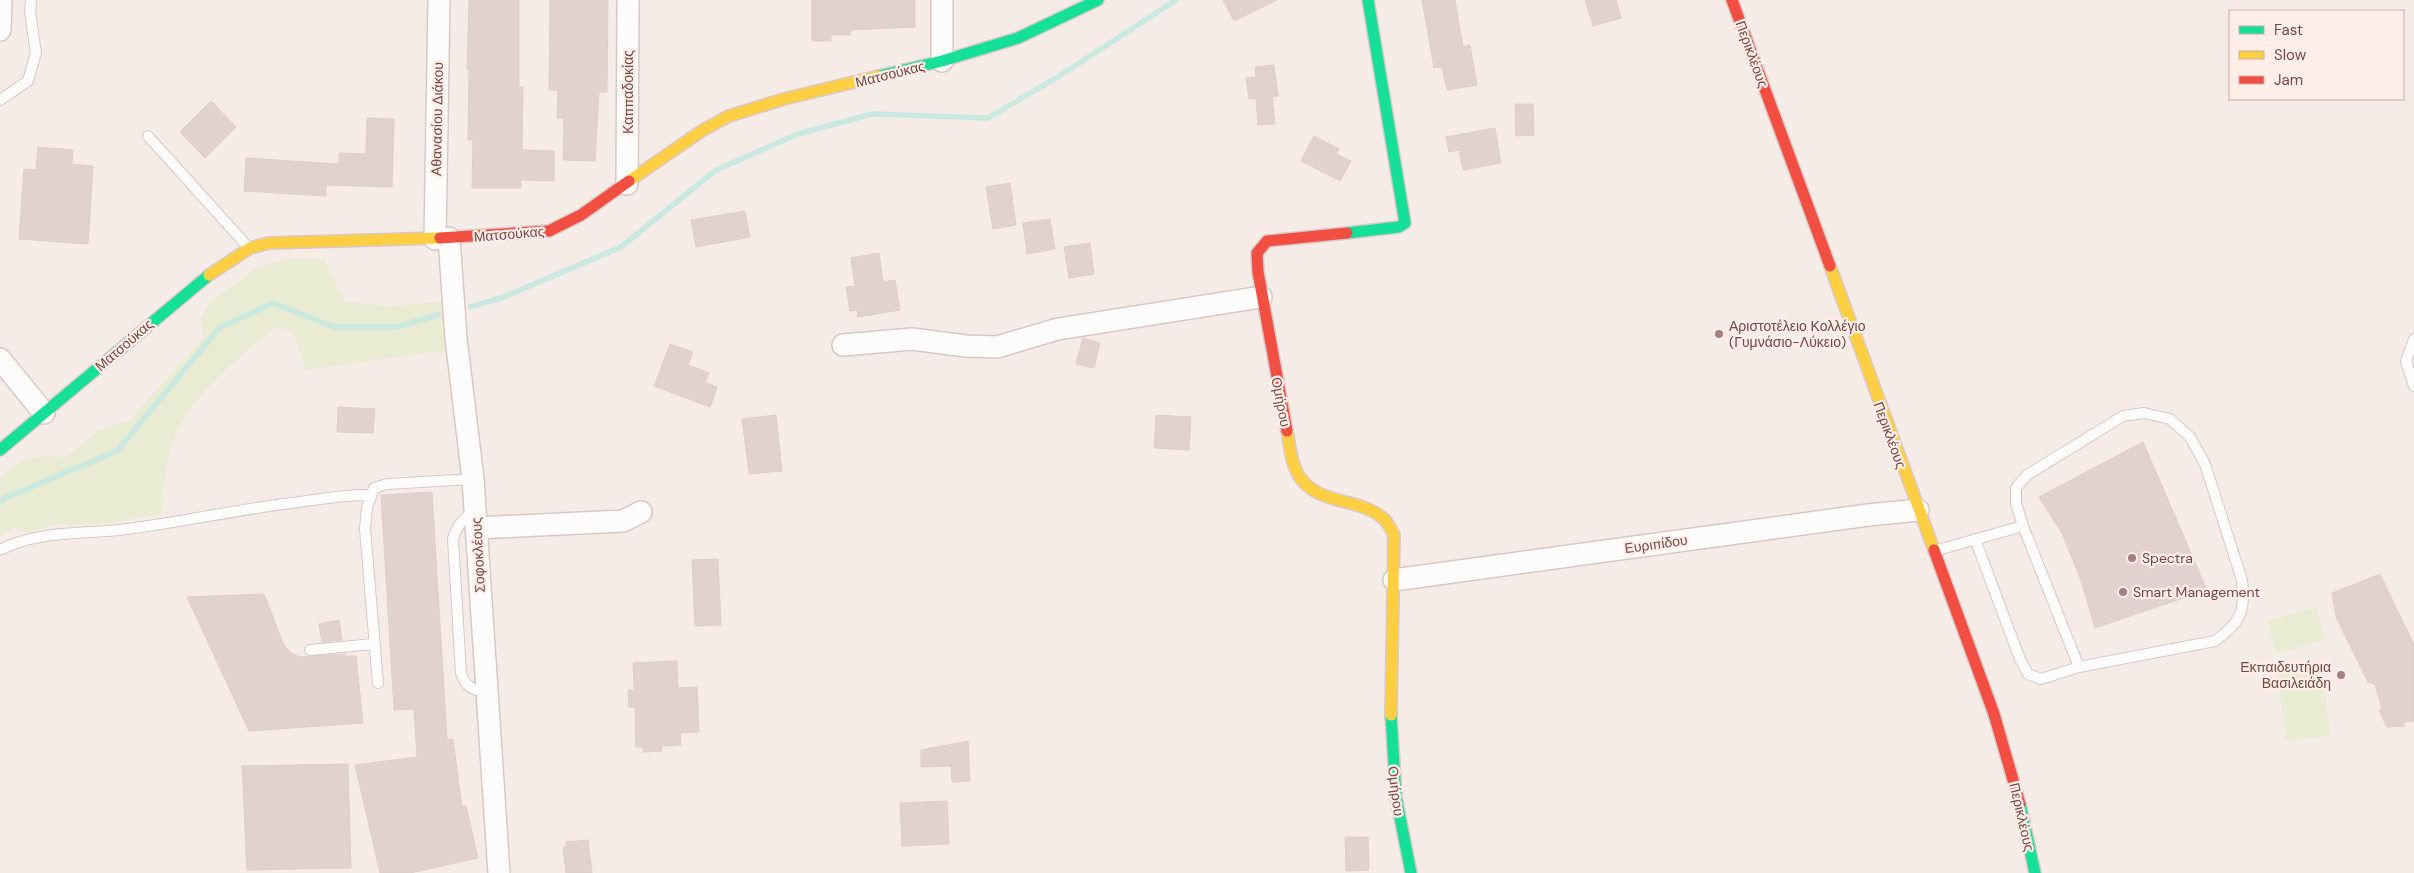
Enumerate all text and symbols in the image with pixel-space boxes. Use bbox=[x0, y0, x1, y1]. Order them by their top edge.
legend bbox=[2229, 10, 2404, 100]
street label: Περικλέους bbox=[1732, 18, 1772, 90]
text: Fast bbox=[2274, 20, 2303, 40]
text: Slow bbox=[2274, 45, 2307, 65]
street label: Καππαδοκίας bbox=[619, 50, 637, 134]
street label: Ματσούκας bbox=[853, 57, 927, 91]
street label: Αθανασίου Διάκου bbox=[427, 62, 447, 176]
text: Jam bbox=[2274, 70, 2303, 90]
street label: Ματσούκας bbox=[473, 222, 545, 246]
street label: Ματσούκας bbox=[91, 315, 157, 375]
place label: Αριστοτέλειο Κολλέγιο (Γυμνάσιο-Λύκειο) bbox=[1729, 317, 1866, 351]
marker: Αριστοτέλειο Κολλέγιο (Γυμνάσιο-Λύκειο) bbox=[1713, 328, 1725, 340]
street label: Ομήρου bbox=[1267, 376, 1295, 428]
street label: Περικλέους bbox=[1870, 399, 1910, 471]
street label: Σοφοκλέους bbox=[467, 516, 489, 593]
street label: Ευριπίδου bbox=[1623, 531, 1689, 557]
place label: Spectra bbox=[2142, 549, 2193, 567]
marker: Spectra bbox=[2126, 552, 2138, 564]
place label: Smart Management bbox=[2133, 583, 2260, 601]
marker: Smart Management bbox=[2117, 586, 2129, 598]
place label: Εκπαιδευτήρια Βασιλειάδη bbox=[2240, 658, 2331, 692]
marker: Εκπαιδευτήρια Βασιλειάδη bbox=[2335, 669, 2347, 681]
street label: Ομήρου bbox=[1384, 765, 1408, 817]
street label: Περικλέους bbox=[2005, 781, 2039, 853]

